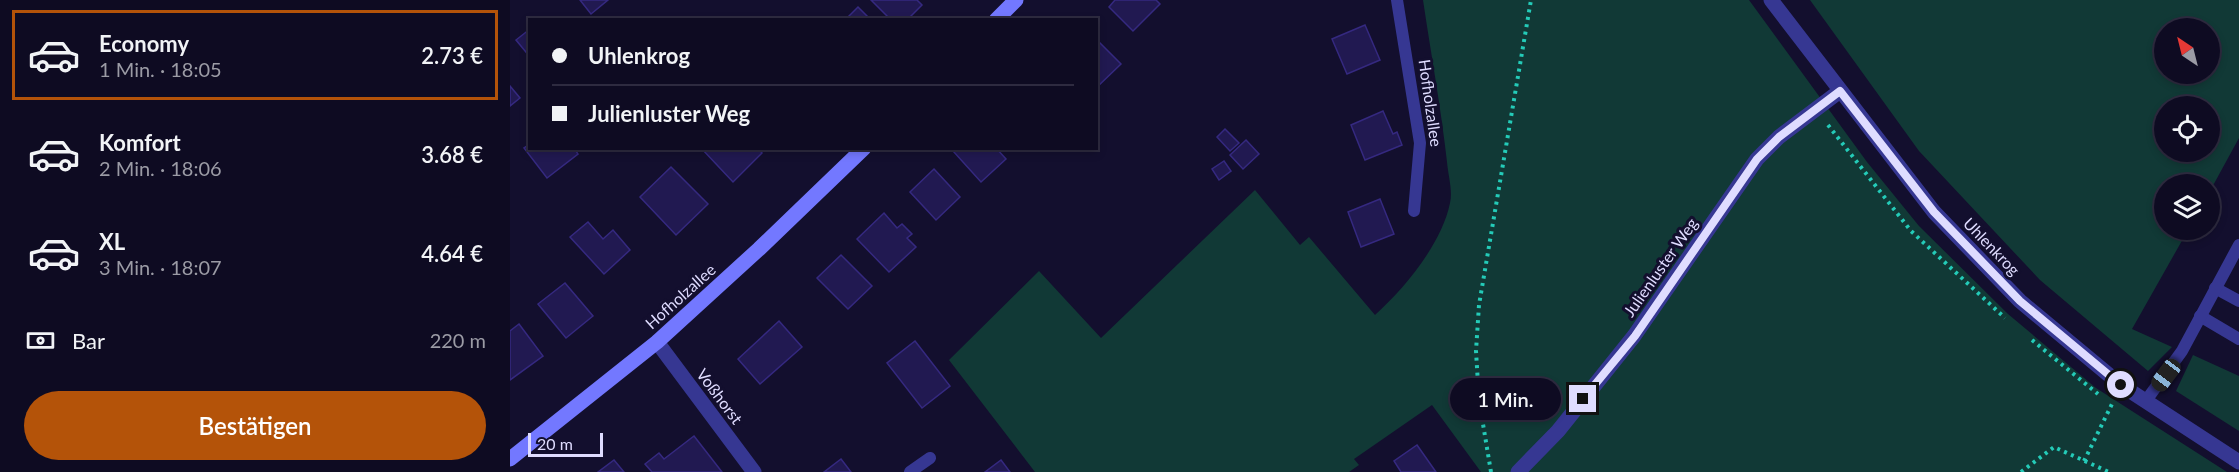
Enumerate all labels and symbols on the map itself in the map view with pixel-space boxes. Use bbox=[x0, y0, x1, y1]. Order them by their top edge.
north arrow bbox=[2154, 18, 2220, 84]
street label: Hofholzallee bbox=[1415, 58, 1447, 148]
street label: Uhlenkrog bbox=[1960, 213, 2024, 279]
street label: Julienluster Weg bbox=[1619, 214, 1701, 320]
street label: Hofholzallee bbox=[641, 260, 719, 332]
car bbox=[2148, 355, 2184, 395]
street label: Voßhorst bbox=[693, 365, 747, 428]
route start bbox=[2107, 371, 2134, 398]
callout: 1 Min. bbox=[1451, 378, 1562, 420]
route end bbox=[1569, 385, 1596, 412]
scale bar bbox=[528, 430, 603, 458]

